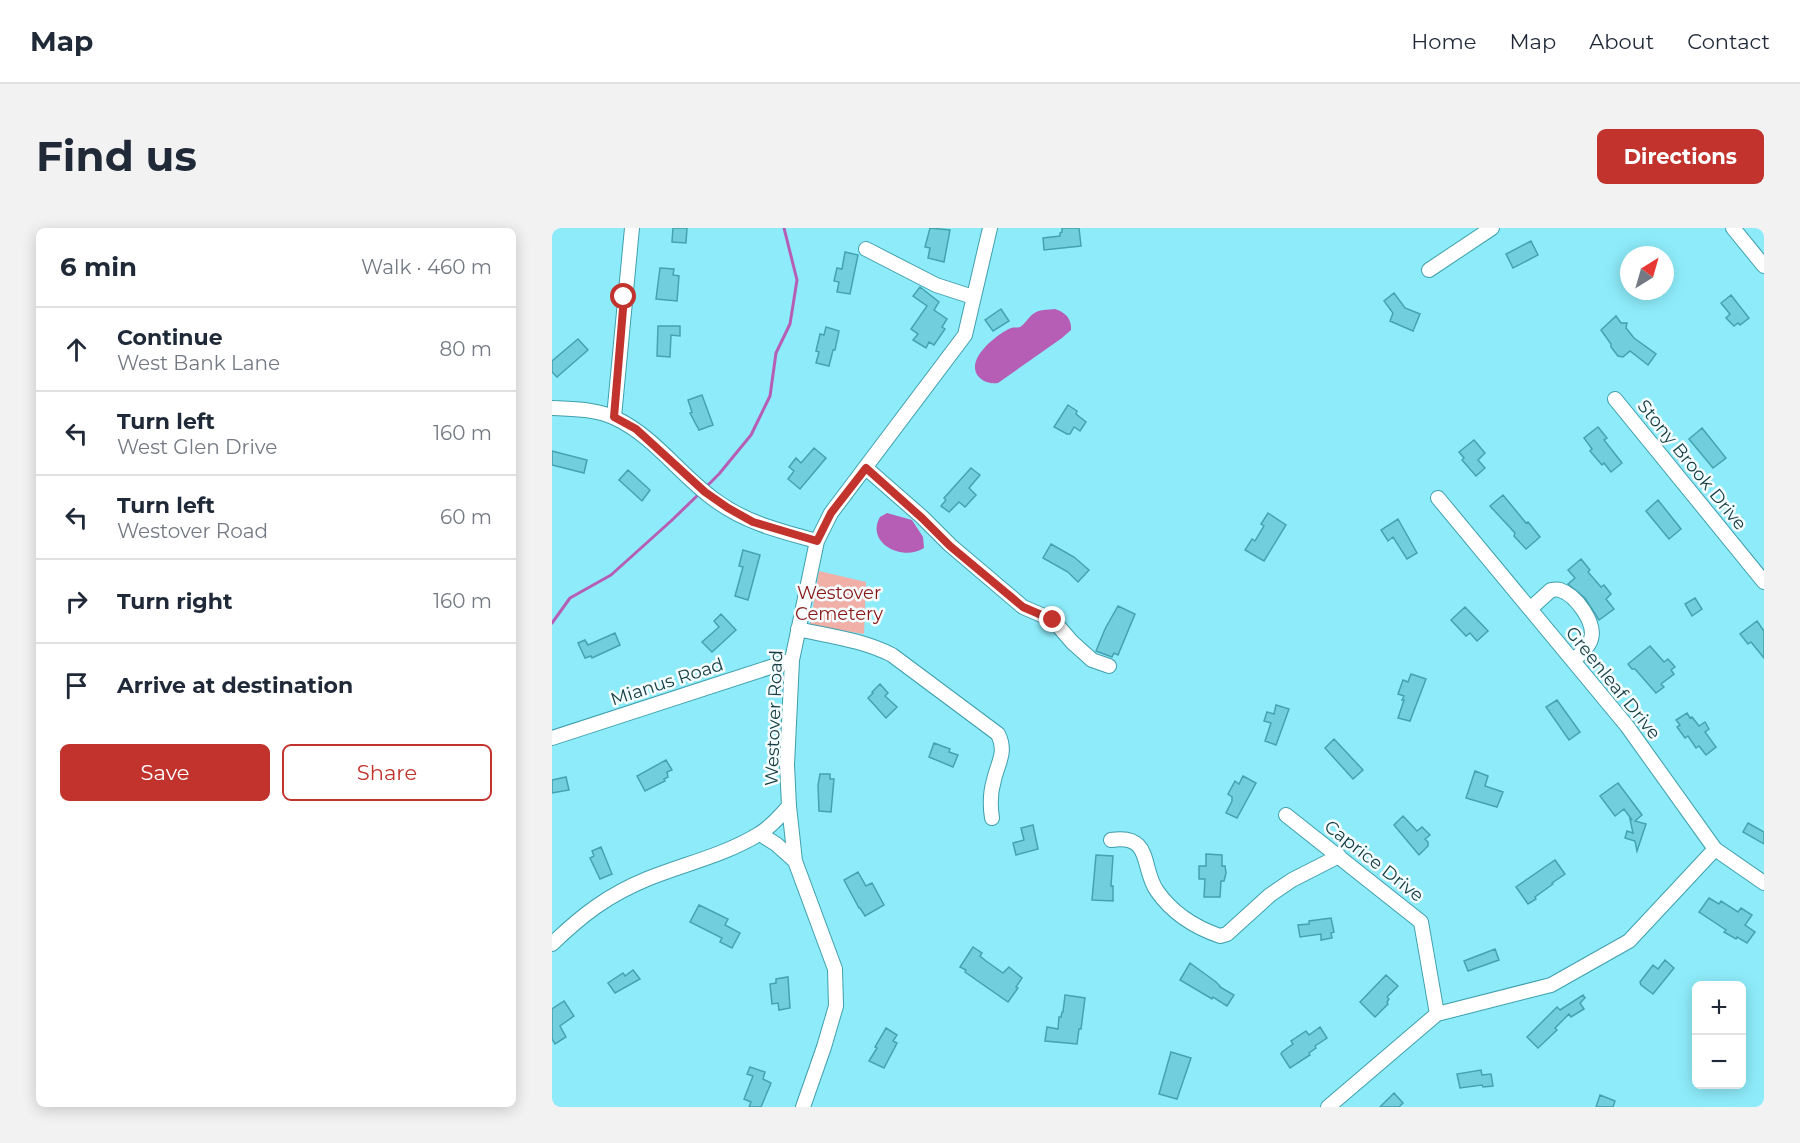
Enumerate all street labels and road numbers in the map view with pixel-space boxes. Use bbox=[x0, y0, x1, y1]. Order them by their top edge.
street label: Stony Brook Drive bbox=[1633, 395, 1751, 535]
street label: Greenleaf Drive bbox=[1561, 622, 1665, 744]
street label: Westover Road bbox=[761, 650, 787, 786]
street label: Mianus Road bbox=[608, 653, 726, 711]
street label: Caprice Drive bbox=[1320, 815, 1428, 907]

